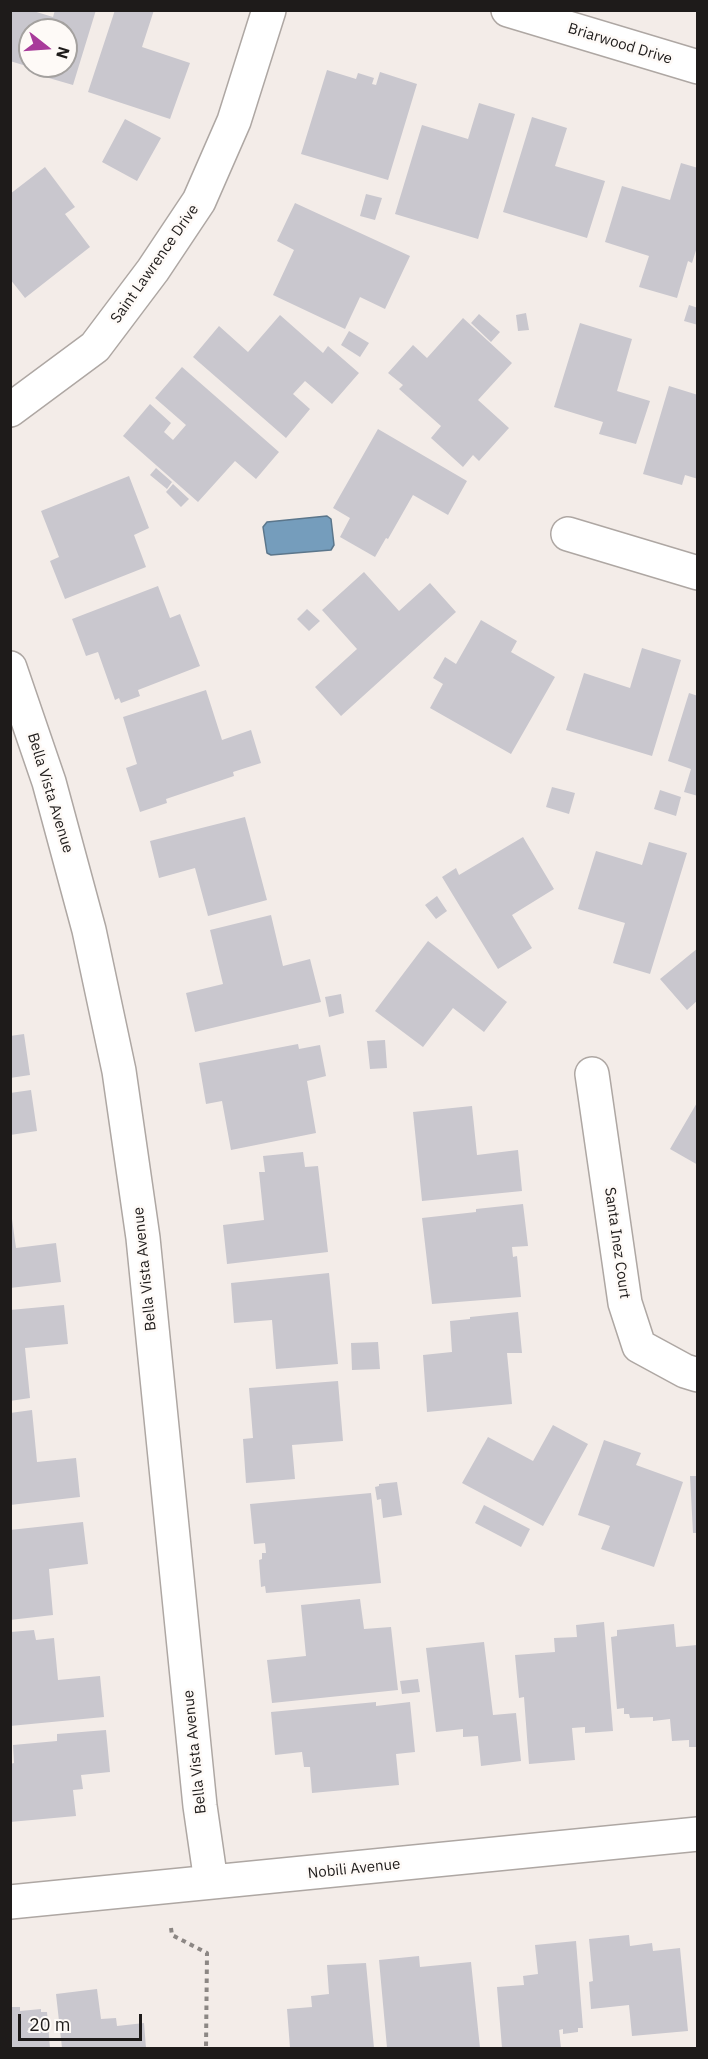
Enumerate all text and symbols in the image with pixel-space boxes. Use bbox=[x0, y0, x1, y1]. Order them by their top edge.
north arrow bbox=[18, 18, 78, 78]
street label: Briarwood Drive bbox=[566, 20, 674, 68]
text: N bbox=[52, 44, 75, 61]
street label: Saint Lawrence Drive bbox=[107, 201, 203, 327]
street label: Bella Vista Avenue bbox=[23, 731, 77, 855]
street label: Santa Inez Court bbox=[600, 1186, 634, 1300]
street label: Bella Vista Avenue bbox=[130, 1206, 160, 1332]
street label: Bella Vista Avenue bbox=[180, 1689, 210, 1815]
street label: Nobili Avenue bbox=[307, 1855, 401, 1883]
scale bar bbox=[21, 2002, 146, 2040]
text: 20 m bbox=[29, 2013, 71, 2036]

